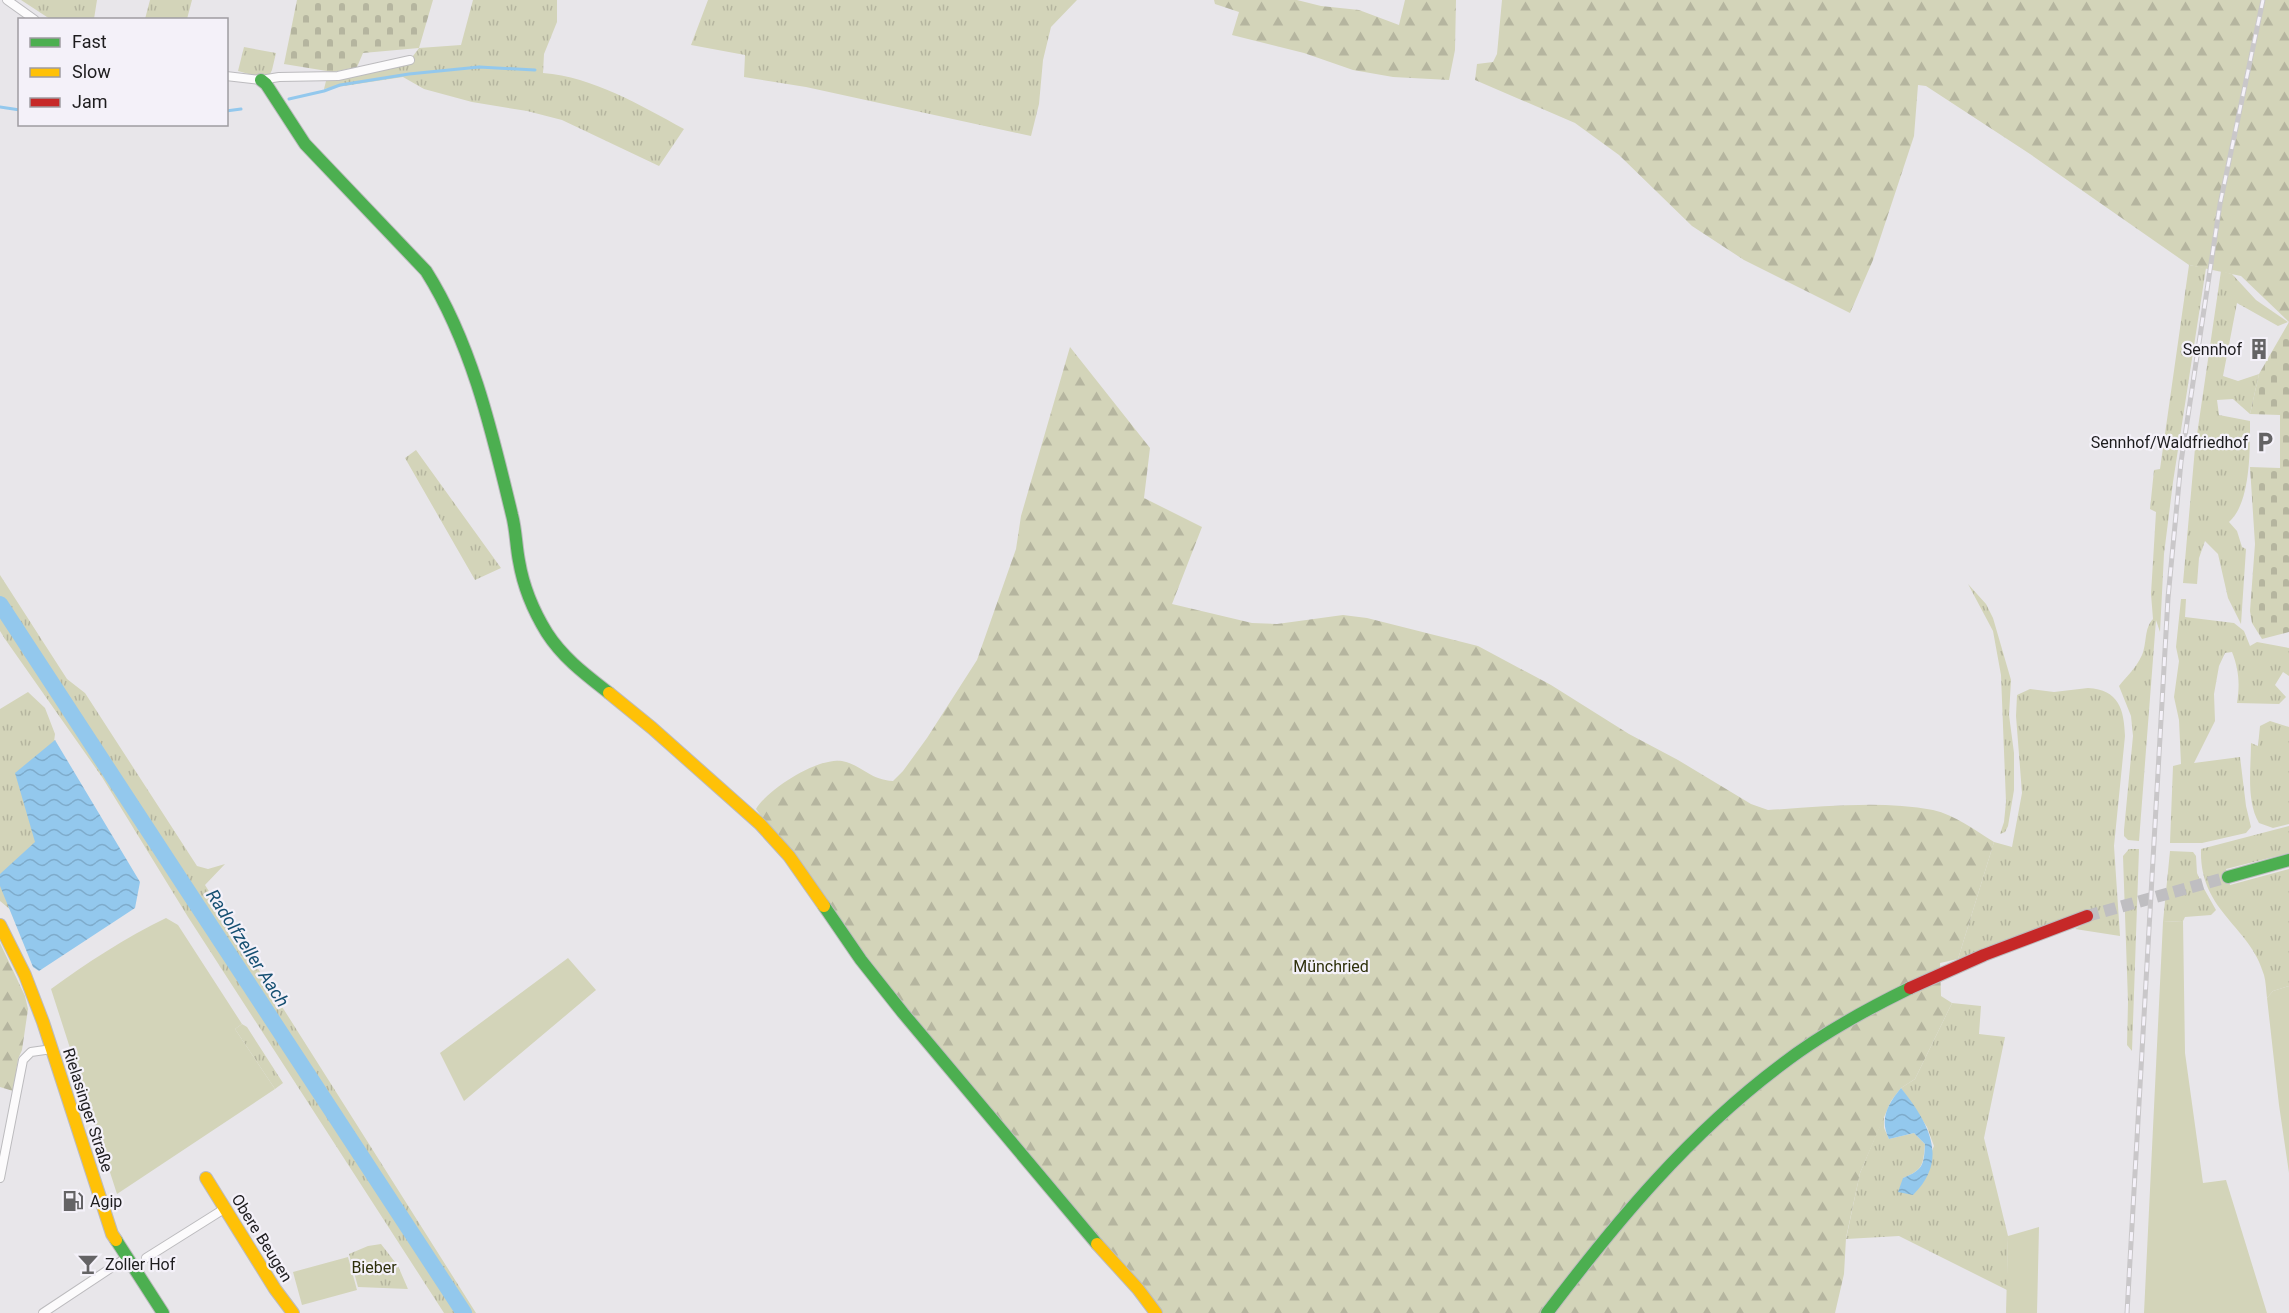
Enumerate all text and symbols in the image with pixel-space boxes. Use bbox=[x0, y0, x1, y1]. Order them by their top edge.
legend bbox=[18, 18, 228, 126]
text: Fast bbox=[72, 31, 107, 52]
text: Slow bbox=[72, 61, 111, 82]
text: Jam bbox=[72, 91, 108, 112]
building icon: Sennhof bbox=[2247, 337, 2271, 361]
place label: Sennhof bbox=[2183, 340, 2242, 359]
parking icon: Sennhof/Waldfriedhof bbox=[2253, 430, 2277, 454]
place label: Sennhof/Waldfriedhof bbox=[2091, 433, 2248, 452]
water label: Radolfzeller Aach bbox=[202, 885, 294, 1011]
park label: Münchried bbox=[1293, 957, 1369, 976]
street label: Rielasinger Straße bbox=[59, 1046, 117, 1174]
fuel station icon: Agip bbox=[61, 1189, 85, 1213]
street label: Obere Beugen bbox=[228, 1191, 296, 1285]
place label: Agip bbox=[90, 1192, 122, 1211]
bar icon: Zoller Hof bbox=[76, 1252, 100, 1276]
place label: Zoller Hof bbox=[105, 1255, 176, 1274]
park label: Bieber bbox=[351, 1258, 397, 1277]

